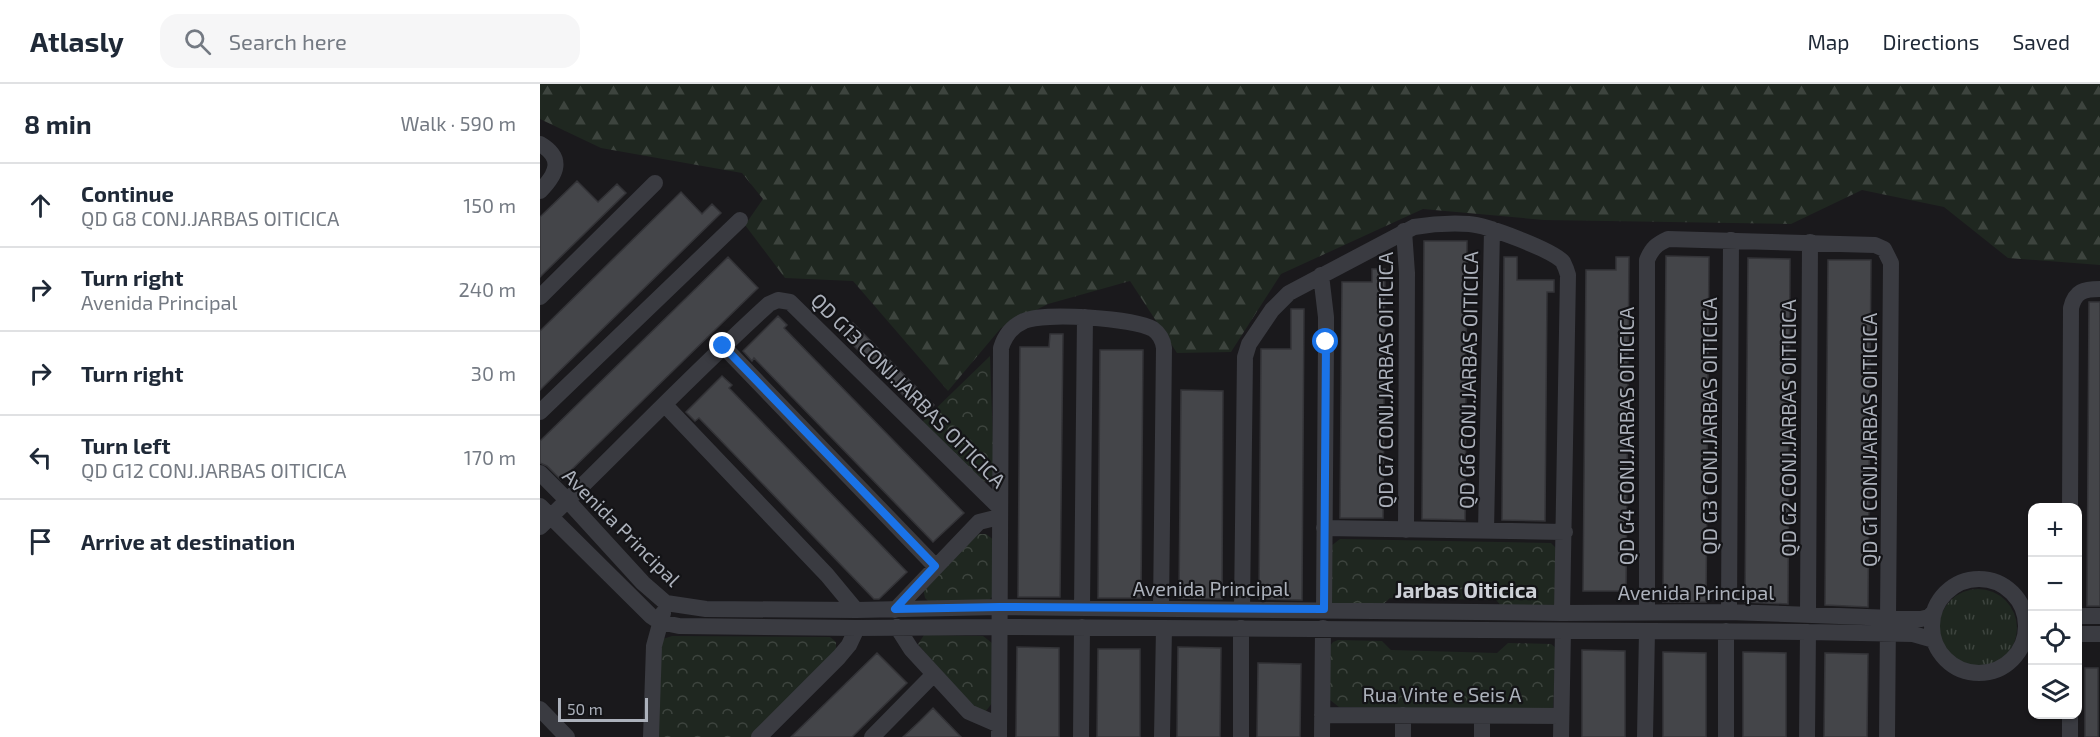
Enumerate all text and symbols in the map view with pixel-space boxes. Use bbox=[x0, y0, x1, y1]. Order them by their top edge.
search box bbox=[160, 14, 580, 68]
text: Atlasly bbox=[30, 24, 124, 58]
icon: search bbox=[181, 25, 214, 58]
text: Search here bbox=[229, 28, 347, 54]
text: Map bbox=[1807, 29, 1850, 54]
text: Directions bbox=[1883, 29, 1979, 54]
text: Saved bbox=[2012, 29, 2070, 54]
text: 8 min bbox=[24, 108, 92, 139]
text: Walk · 590 m bbox=[401, 111, 516, 135]
text: Continue bbox=[81, 180, 174, 206]
icon: ahead bbox=[24, 189, 57, 222]
text: 150 m bbox=[463, 193, 516, 217]
text: QD G8 CONJ.JARBAS OITICICA bbox=[81, 206, 339, 230]
street label: QD G6 CONJ.JARBAS OITICICA bbox=[1454, 250, 1482, 509]
street label: QD G7 CONJ.JARBAS OITICICA bbox=[1373, 251, 1397, 508]
text: Turn right bbox=[81, 264, 183, 290]
icon: right bbox=[24, 273, 57, 306]
text: 240 m bbox=[458, 277, 516, 301]
street label: QD G13 CONJ.JARBAS OITICICA bbox=[807, 288, 1012, 493]
text: Avenida Principal bbox=[81, 290, 237, 314]
street label: QD G3 CONJ.JARBAS OITICICA bbox=[1697, 297, 1721, 555]
street label: QD G2 CONJ.JARBAS OITICICA bbox=[1776, 299, 1800, 557]
street label: QD G4 CONJ.JARBAS OITICICA bbox=[1614, 306, 1638, 565]
street label: QD G1 CONJ.JARBAS OITICICA bbox=[1857, 312, 1881, 567]
route start bbox=[1312, 328, 1338, 354]
route end bbox=[709, 332, 735, 358]
icon: right bbox=[24, 357, 57, 390]
text: Turn right bbox=[81, 360, 183, 386]
text: 30 m bbox=[471, 361, 516, 385]
text: Turn left bbox=[81, 432, 170, 458]
icon: left bbox=[24, 441, 57, 474]
text: 170 m bbox=[464, 445, 516, 469]
text: QD G12 CONJ.JARBAS OITICICA bbox=[81, 458, 346, 482]
street label: Avenida Principal bbox=[558, 463, 686, 591]
map controls bbox=[2028, 503, 2082, 719]
button: + bbox=[2028, 503, 2082, 557]
icon: arrive bbox=[24, 525, 57, 558]
text: Arrive at destination bbox=[81, 528, 295, 554]
button: − bbox=[2028, 557, 2082, 611]
street label: Avenida Principal bbox=[1133, 576, 1289, 600]
district label: Jarbas Oiticica bbox=[1395, 577, 1537, 602]
street label: Avenida Principal bbox=[1618, 580, 1774, 604]
button: locate bbox=[2028, 611, 2082, 665]
button: layers bbox=[2028, 665, 2082, 719]
street label: Rua Vinte e Seis A bbox=[1363, 682, 1522, 706]
scale bar bbox=[558, 695, 648, 722]
text: 50 m bbox=[567, 699, 603, 718]

